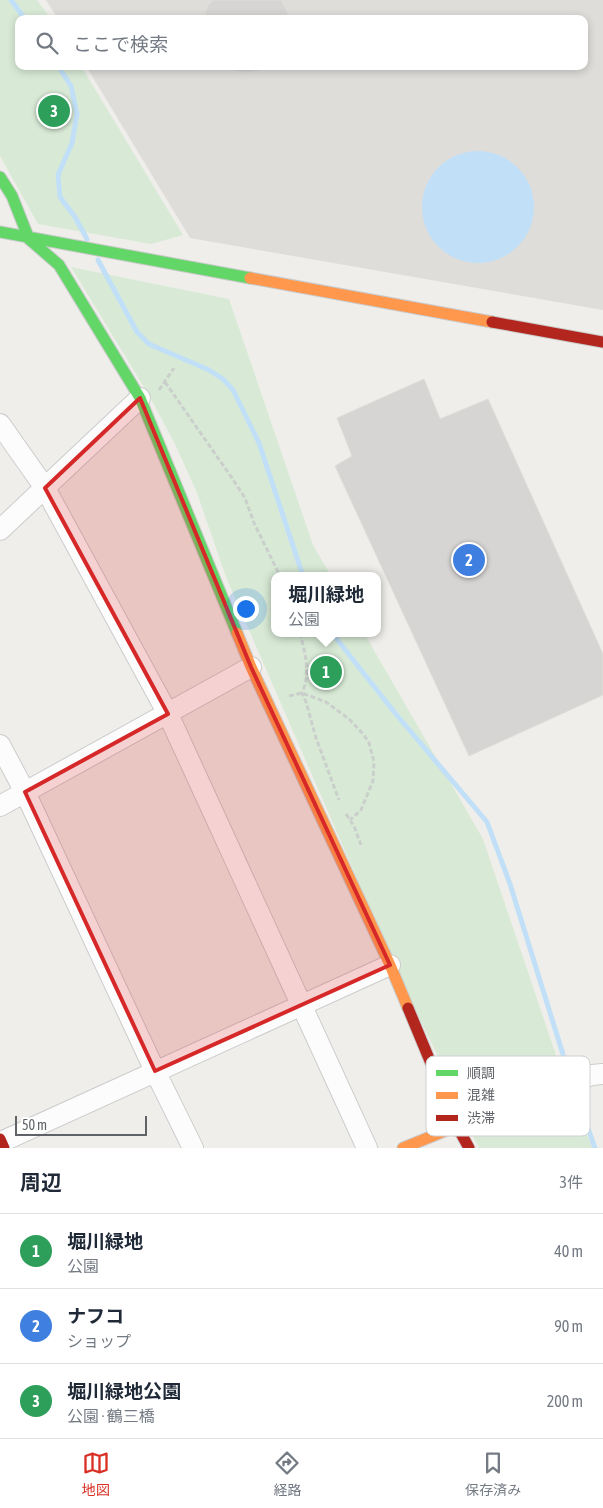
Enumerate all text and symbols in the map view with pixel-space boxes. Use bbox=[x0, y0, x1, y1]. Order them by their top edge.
search box bbox=[15, 15, 588, 70]
icon: search bbox=[33, 29, 61, 57]
text: ここで検索 bbox=[73, 33, 168, 55]
pin: 3 bbox=[38, 92, 70, 130]
pin: 2 bbox=[453, 541, 485, 579]
popup bbox=[271, 572, 381, 637]
text: 堀川緑地 bbox=[288, 583, 364, 605]
your location bbox=[233, 596, 259, 622]
text: 公園 bbox=[288, 610, 320, 628]
pin: 1 bbox=[310, 653, 342, 691]
legend bbox=[426, 1056, 590, 1136]
text: 順調 bbox=[467, 1065, 495, 1081]
text: 混雑 bbox=[467, 1087, 495, 1103]
text: 渋滞 bbox=[467, 1110, 495, 1126]
scale bar bbox=[15, 1113, 148, 1136]
text: 50 m bbox=[22, 1117, 47, 1133]
text: 周辺 bbox=[20, 1170, 62, 1194]
text: 3件 bbox=[559, 1173, 583, 1191]
text: 堀川緑地 bbox=[67, 1230, 143, 1252]
text: 1 bbox=[32, 1242, 40, 1260]
text: 40 m bbox=[554, 1242, 583, 1260]
text: 公園 bbox=[67, 1257, 99, 1275]
text: ナフコ bbox=[67, 1305, 124, 1327]
text: 2 bbox=[32, 1317, 40, 1335]
text: 90 m bbox=[554, 1317, 583, 1335]
text: ショップ bbox=[67, 1332, 131, 1350]
text: 堀川緑地公園 bbox=[67, 1380, 181, 1402]
text: 3 bbox=[32, 1392, 40, 1410]
text: 200 m bbox=[547, 1392, 583, 1410]
text: 公園 · 鶴三橋 bbox=[67, 1407, 155, 1425]
tab: 地図 bbox=[82, 1449, 110, 1499]
tab: 経路 bbox=[273, 1449, 301, 1499]
tab: 保存済み bbox=[465, 1449, 521, 1499]

